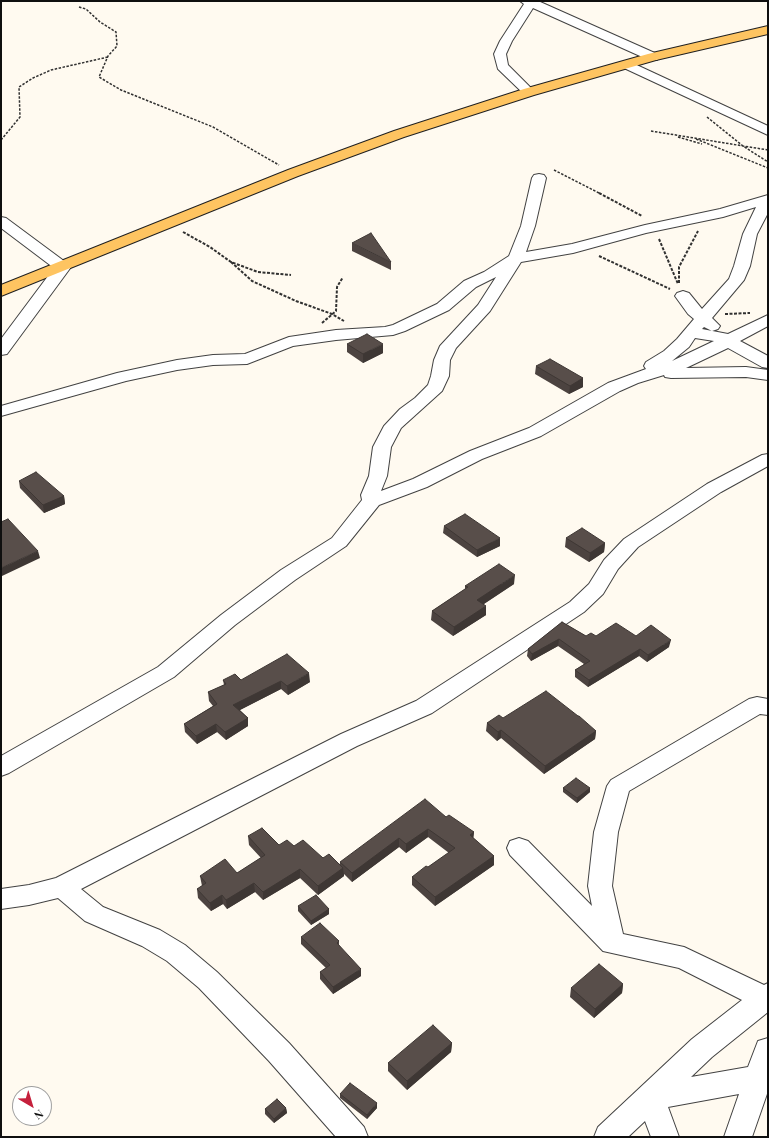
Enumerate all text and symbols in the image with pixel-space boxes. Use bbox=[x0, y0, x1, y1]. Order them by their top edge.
north arrow bbox=[12, 1086, 52, 1126]
text: N bbox=[31, 1107, 47, 1123]

